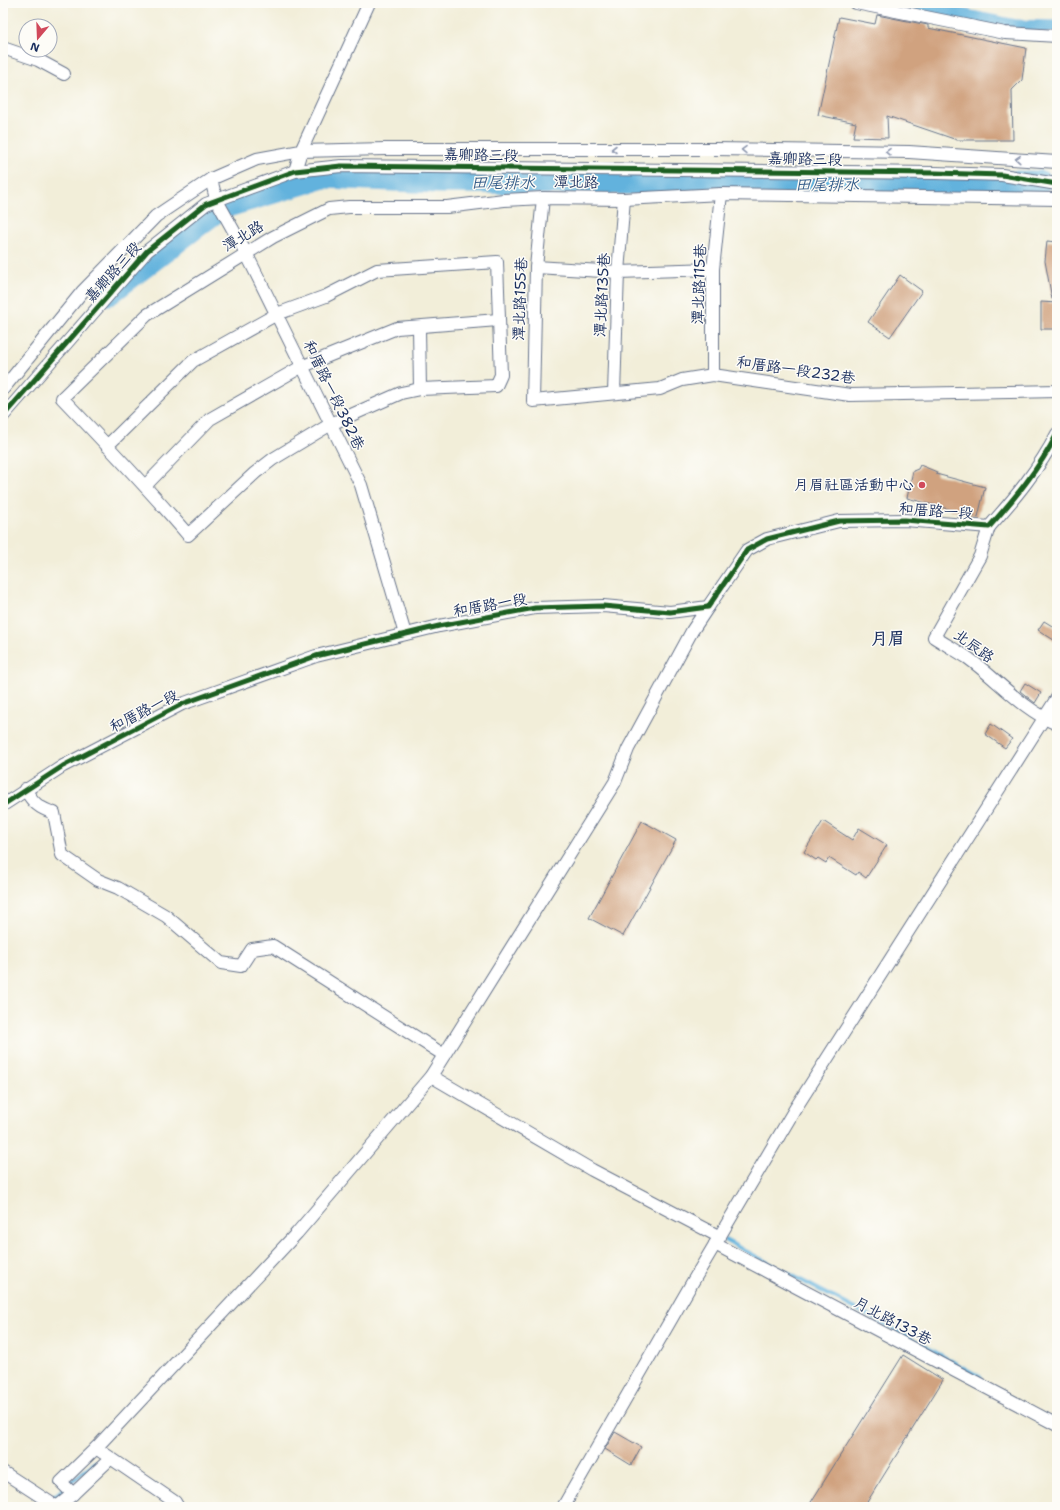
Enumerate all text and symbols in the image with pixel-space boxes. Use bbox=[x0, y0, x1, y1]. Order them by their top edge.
north arrow bbox=[18, 18, 58, 58]
text: N bbox=[28, 38, 41, 55]
street label: 嘉卿路三段 bbox=[443, 144, 519, 166]
one-way arrow bbox=[611, 145, 617, 153]
one-way arrow bbox=[741, 146, 747, 154]
street label: 嘉卿路三段 bbox=[767, 148, 843, 170]
one-way arrow bbox=[885, 148, 891, 156]
one-way arrow bbox=[1015, 155, 1021, 164]
water label: 田尾排水 bbox=[471, 172, 536, 193]
street label: 潭北路 bbox=[553, 172, 599, 192]
water label: 田尾排水 bbox=[795, 174, 860, 195]
street label: 潭北路 bbox=[219, 216, 267, 256]
street label: 嘉卿路三段 bbox=[80, 237, 146, 307]
street label: 潭北路115巷 bbox=[688, 243, 710, 325]
street label: 潭北路135巷 bbox=[590, 252, 614, 338]
street label: 潭北路155巷 bbox=[509, 257, 531, 341]
street label: 和厝路一段382巷 bbox=[299, 337, 369, 453]
street label: 和厝路一段232巷 bbox=[735, 352, 857, 388]
place label: 月眉社區活動中心 bbox=[794, 475, 914, 495]
marker: 月眉社區活動中心 bbox=[917, 480, 927, 490]
street label: 和厝路一段 bbox=[898, 498, 974, 524]
street label: 和厝路一段 bbox=[451, 589, 529, 621]
street label: 北辰路 bbox=[950, 625, 998, 667]
district label: 月眉 bbox=[871, 627, 905, 649]
street label: 和厝路一段 bbox=[106, 685, 182, 737]
street label: 月北路133巷 bbox=[850, 1292, 936, 1350]

